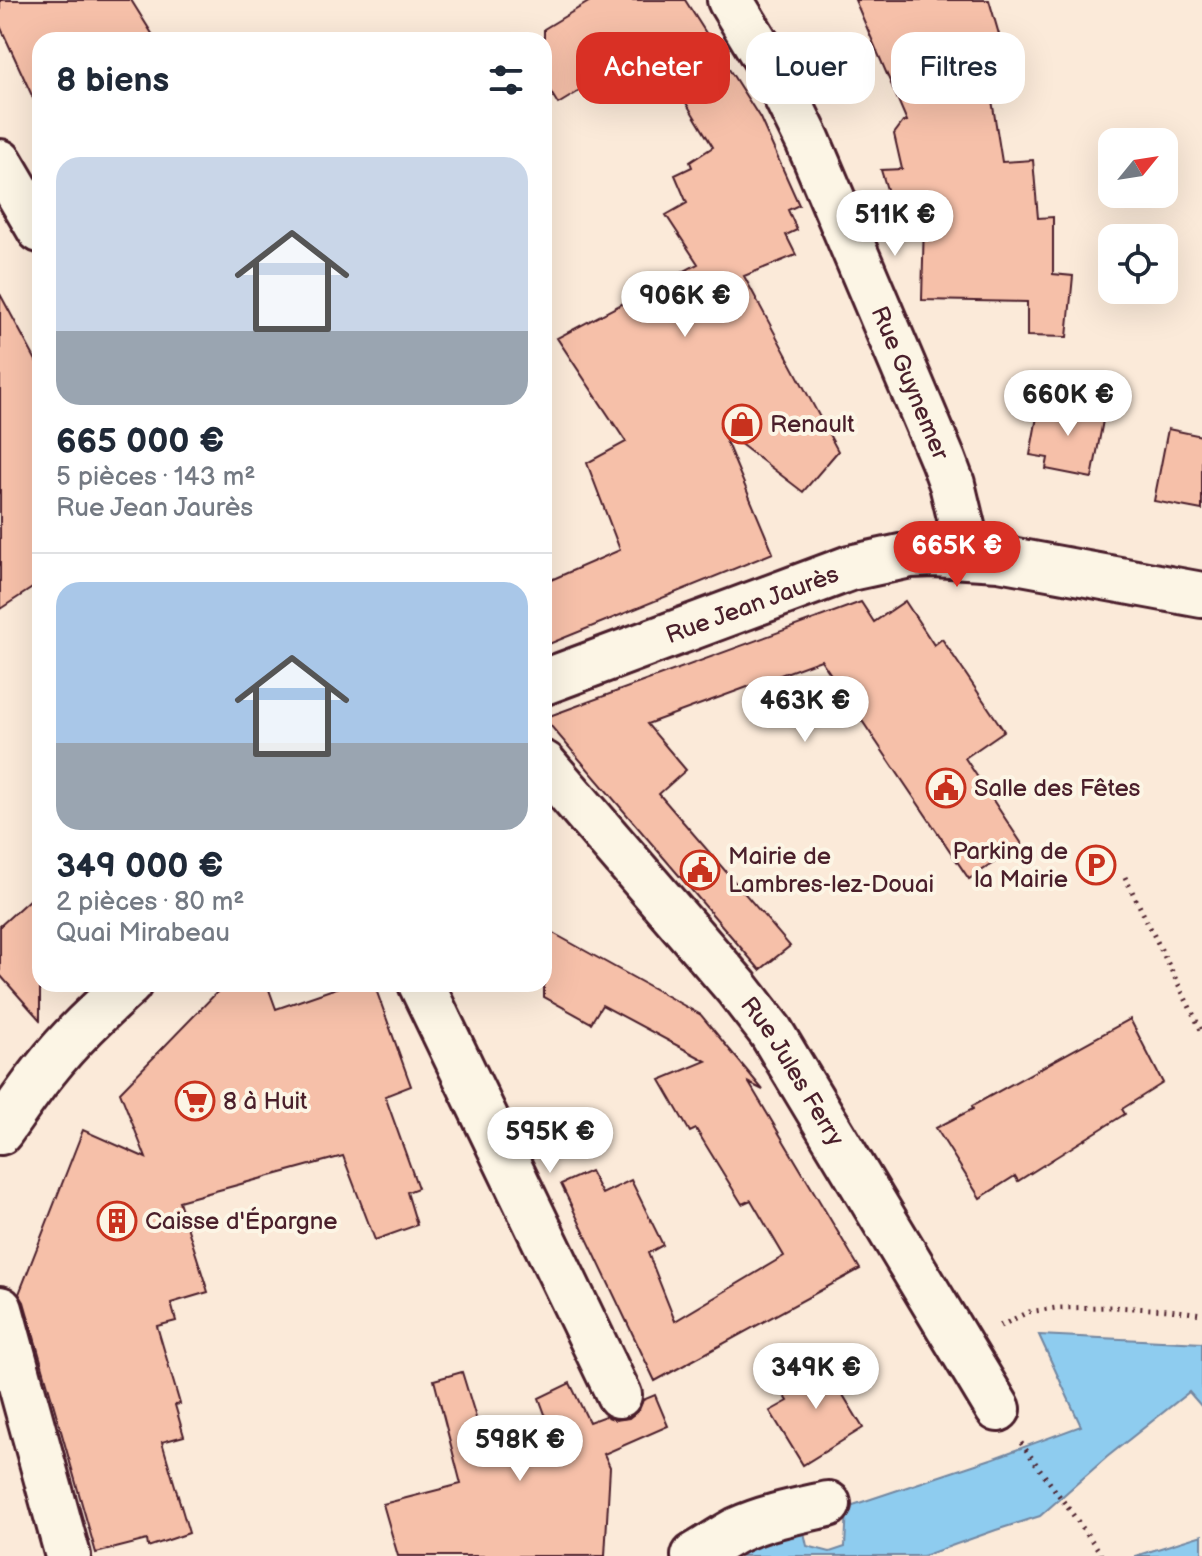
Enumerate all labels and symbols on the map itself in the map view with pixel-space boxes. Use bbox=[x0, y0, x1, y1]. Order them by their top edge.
north arrow bbox=[1098, 128, 1178, 208]
pin: 511K € bbox=[830, 190, 960, 258]
pin: 906K € bbox=[620, 271, 750, 339]
street label: Rue Guynemer bbox=[865, 302, 955, 465]
pin: 660K € bbox=[1003, 370, 1133, 438]
shop icon: Renault bbox=[721, 403, 763, 445]
place label: Renault bbox=[770, 410, 855, 439]
pin: 665K € bbox=[892, 521, 1022, 589]
street label: Rue Jean Jaurès bbox=[662, 560, 843, 650]
pin: 463K € bbox=[740, 676, 870, 744]
public building icon: Salle des Fêtes bbox=[925, 767, 967, 809]
place label: Salle des Fêtes bbox=[974, 774, 1141, 803]
place label: Parking de la Mairie bbox=[952, 837, 1068, 894]
place label: Mairie de Lambres-lez-Douai bbox=[728, 842, 934, 899]
parking icon: Parking de la Mairie bbox=[1075, 844, 1117, 886]
public building icon: Mairie de Lambres-lez-Douai bbox=[679, 849, 721, 891]
street label: Rue Jules Ferry bbox=[734, 991, 850, 1151]
supermarket icon: 8 à Huit bbox=[174, 1080, 216, 1122]
place label: 8 à Huit bbox=[223, 1087, 308, 1116]
pin: 595K € bbox=[485, 1107, 615, 1175]
building icon: Caisse d'Épargne bbox=[96, 1200, 138, 1242]
place label: Caisse d'Épargne bbox=[145, 1206, 337, 1236]
pin: 349K € bbox=[751, 1343, 881, 1411]
pin: 598K € bbox=[455, 1415, 585, 1483]

